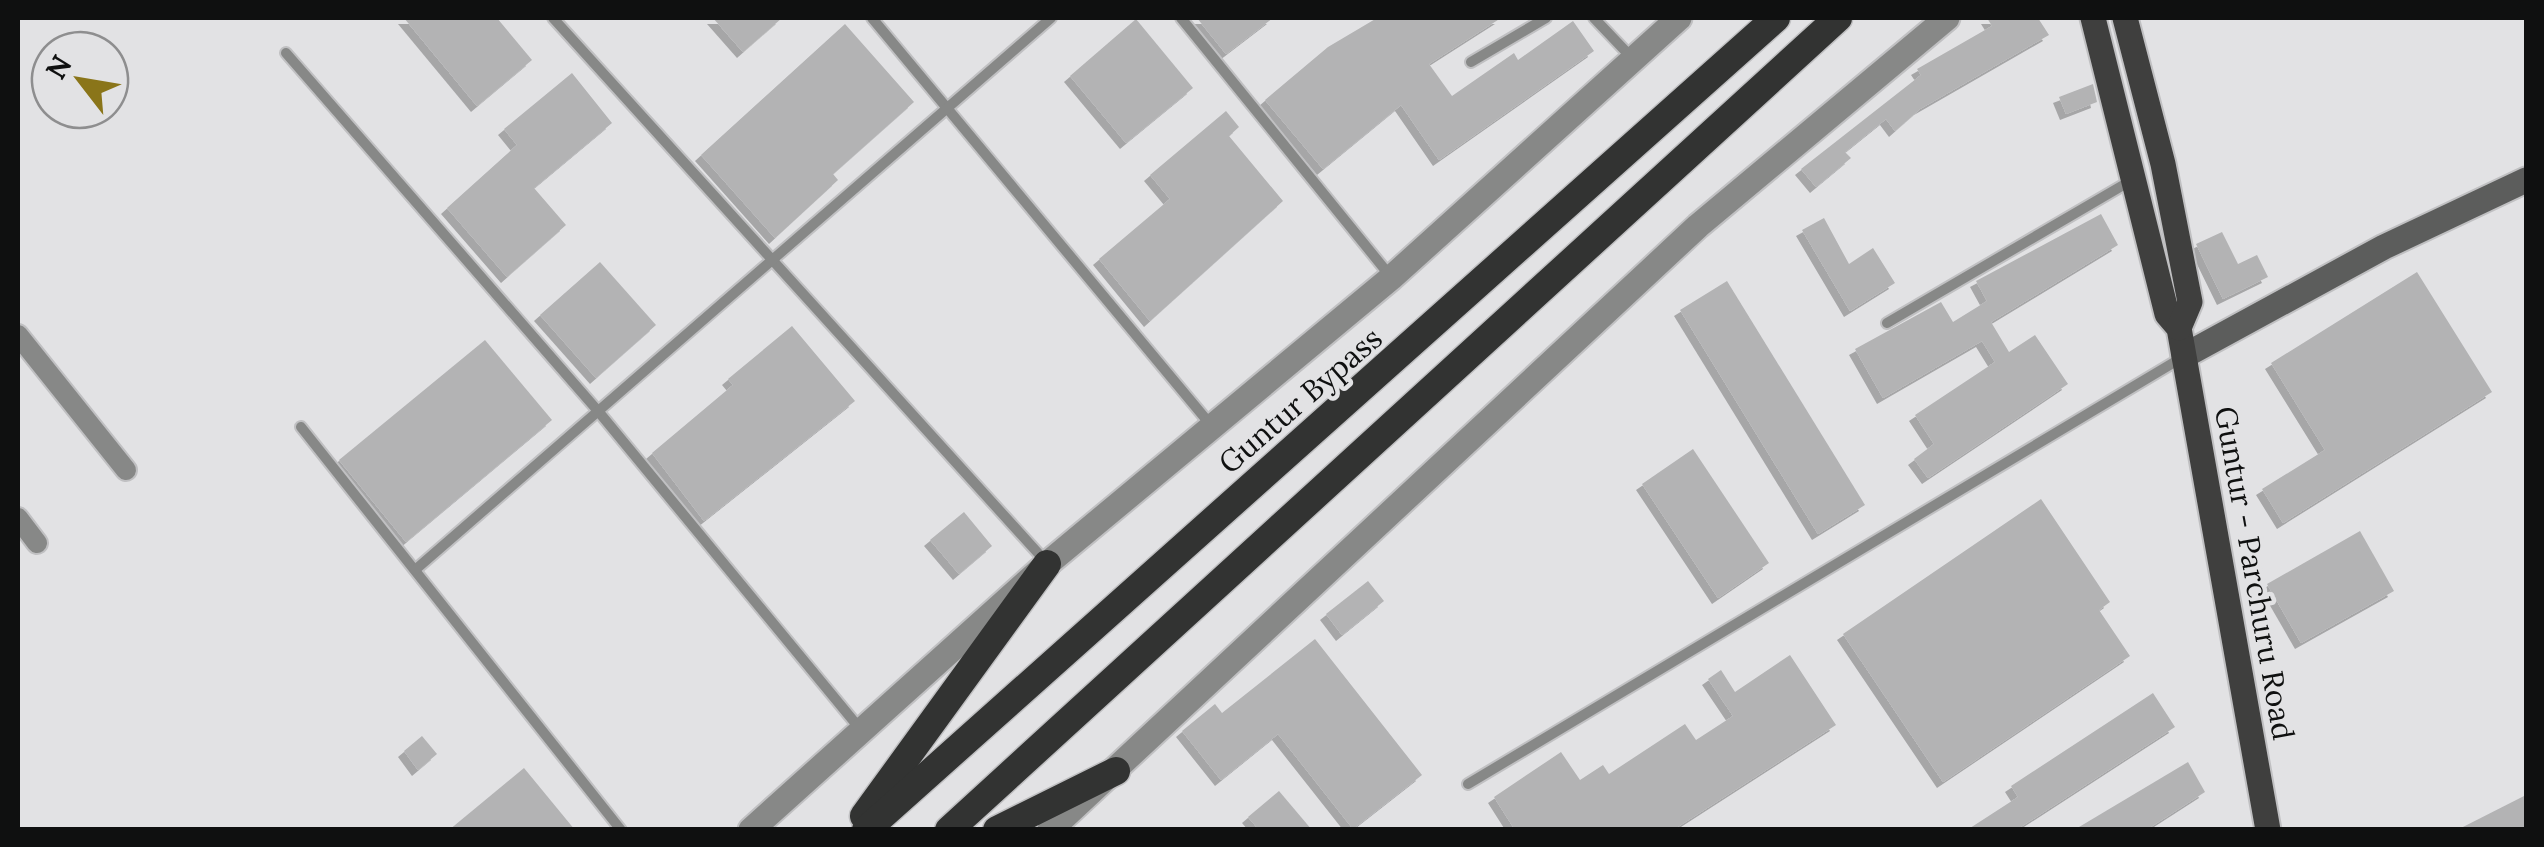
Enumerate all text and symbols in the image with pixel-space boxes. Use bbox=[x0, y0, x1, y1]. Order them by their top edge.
north arrow bbox=[30, 30, 130, 130]
text: N bbox=[38, 49, 80, 86]
street label: Guntur Bypass bbox=[1210, 319, 1390, 482]
street label: Guntur - Parchuru Road bbox=[2207, 403, 2303, 743]

